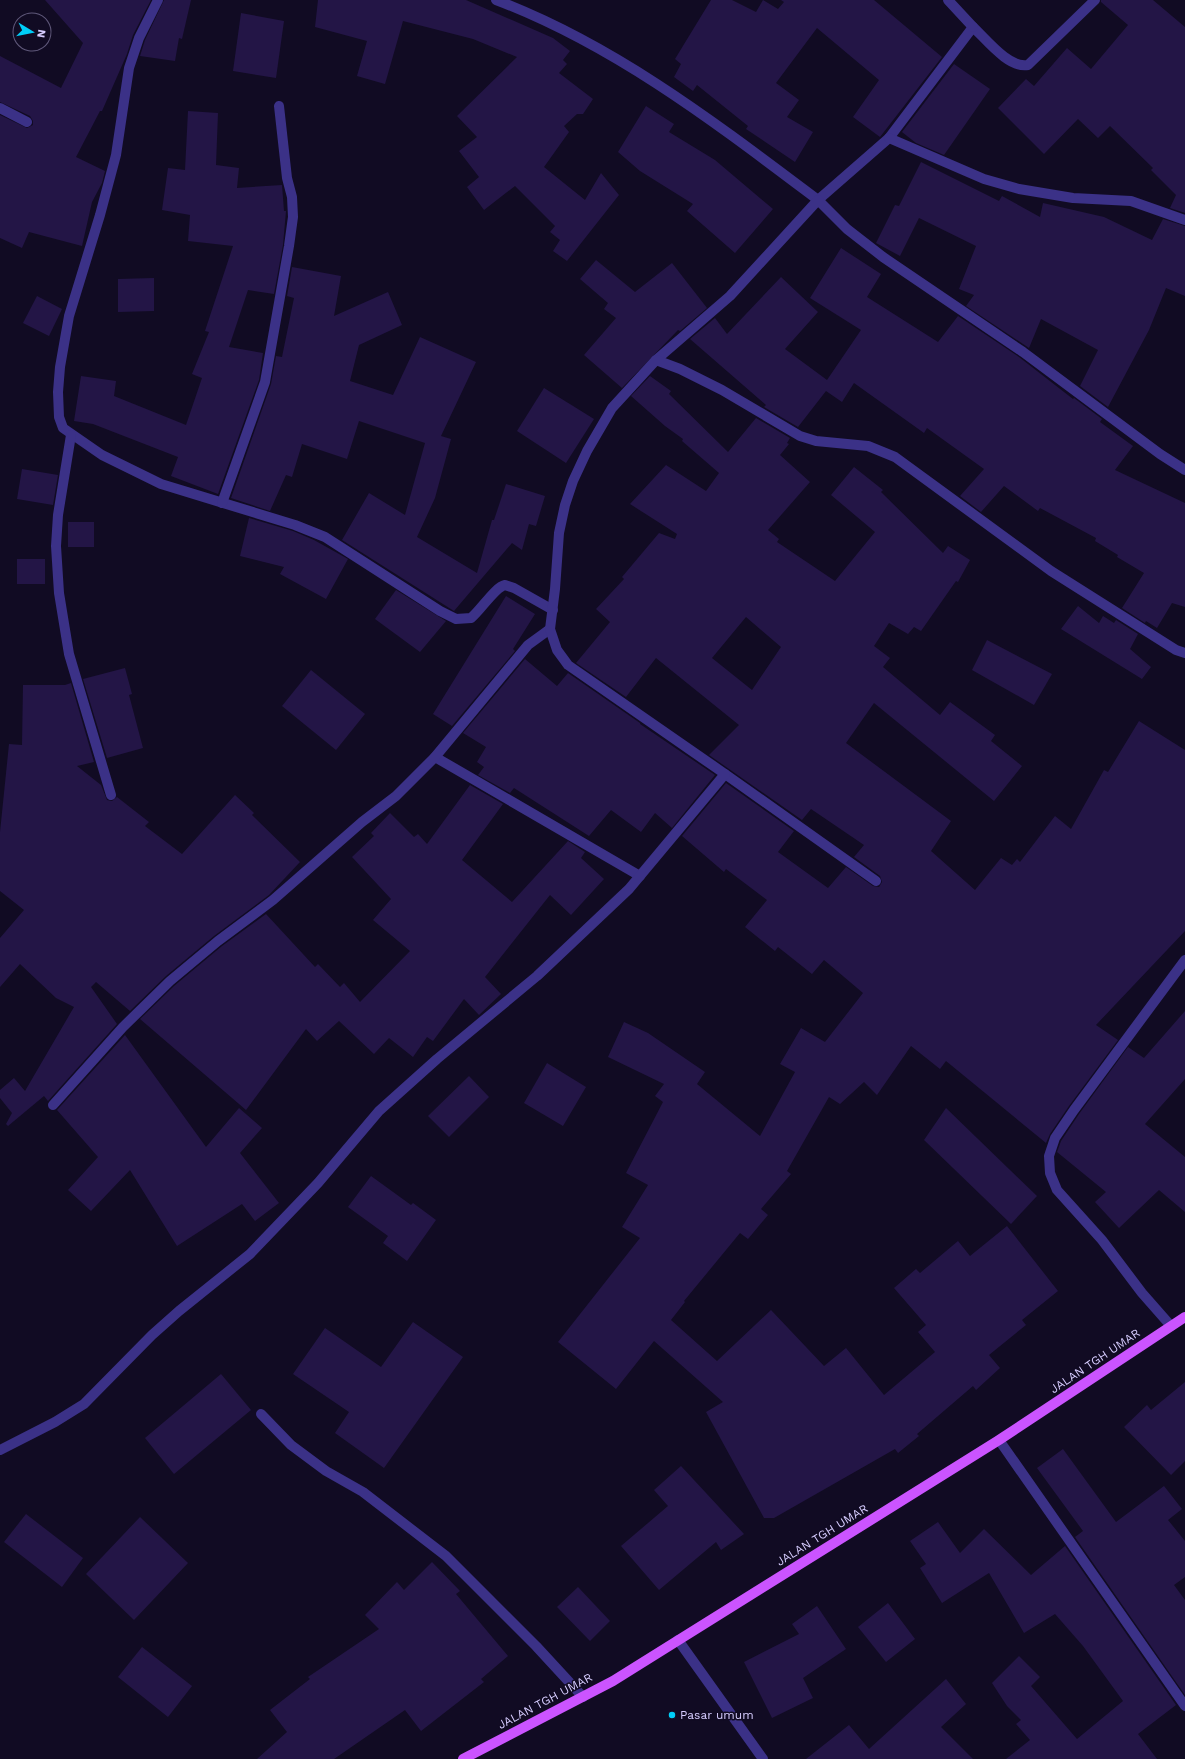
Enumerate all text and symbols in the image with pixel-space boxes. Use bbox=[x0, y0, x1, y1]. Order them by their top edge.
north arrow bbox=[12, 12, 52, 52]
text: N bbox=[34, 29, 48, 39]
street label: JALAN TGH UMAR bbox=[1047, 1326, 1143, 1396]
street label: JALAN TGH UMAR bbox=[774, 1501, 870, 1569]
street label: JALAN TGH UMAR bbox=[495, 1670, 595, 1732]
place label: Pasar umum bbox=[680, 1708, 754, 1722]
marker: Pasar umum bbox=[667, 1710, 677, 1720]

